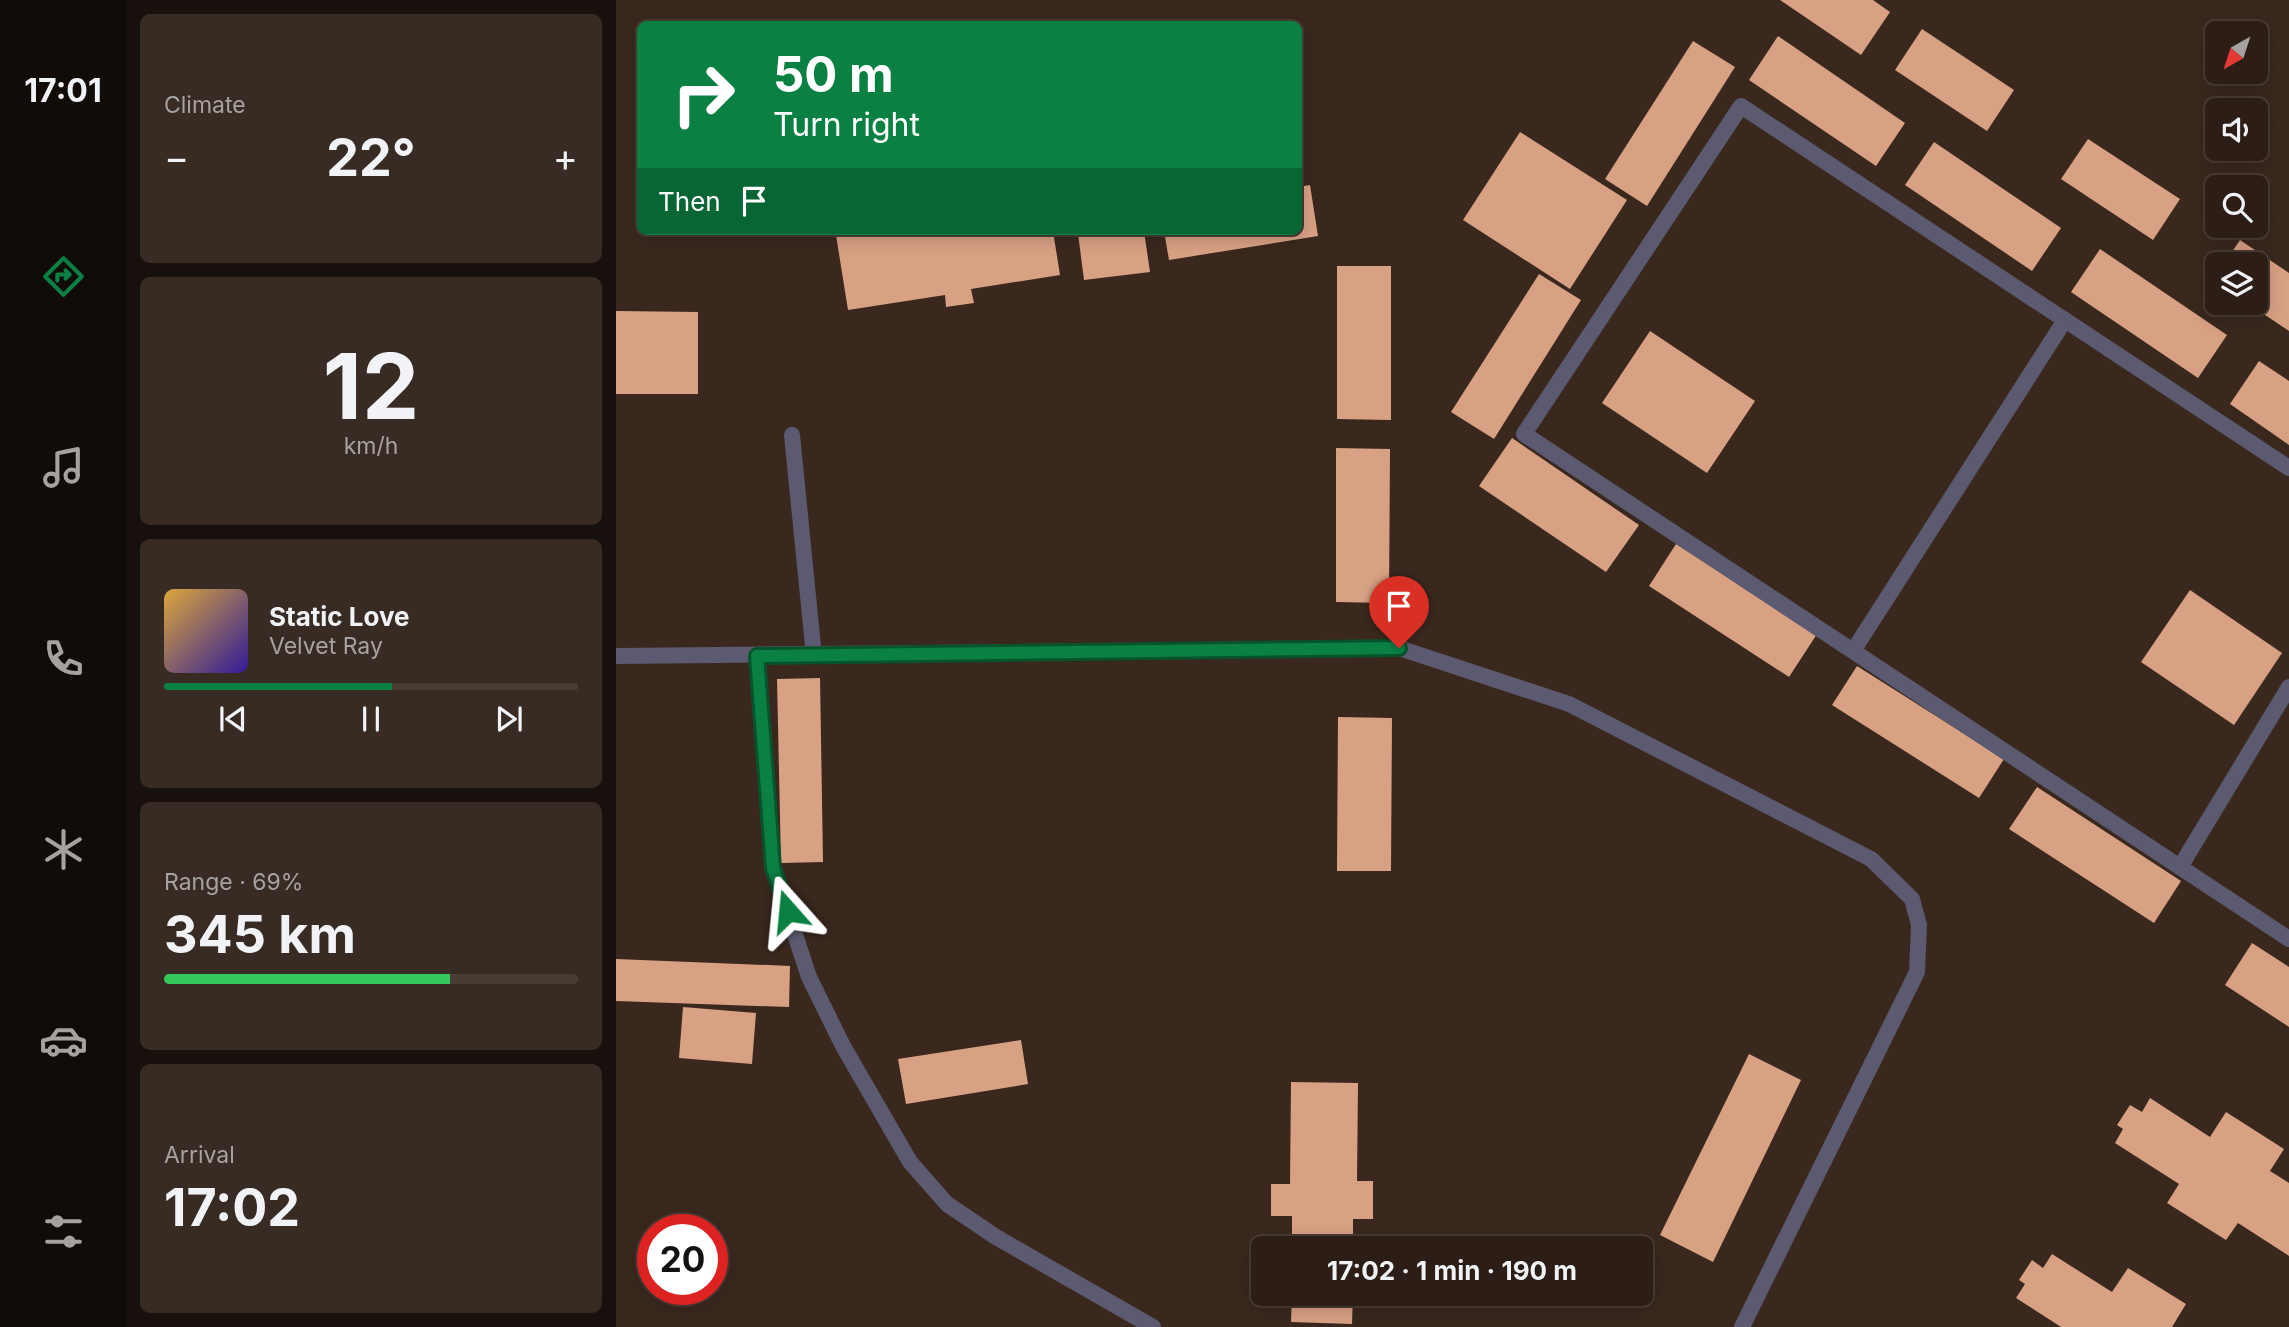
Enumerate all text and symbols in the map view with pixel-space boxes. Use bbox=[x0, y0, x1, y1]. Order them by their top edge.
north arrow bbox=[2205, 21, 2268, 84]
map controls bbox=[2205, 21, 2268, 315]
text: 50 m bbox=[773, 45, 894, 104]
icon: right bbox=[658, 49, 749, 140]
text: 17:01 bbox=[24, 71, 102, 110]
text: Climate bbox=[164, 91, 246, 119]
button: sound bbox=[2205, 98, 2268, 161]
text: Turn right bbox=[773, 105, 920, 144]
text: 22° bbox=[326, 126, 416, 189]
text: − bbox=[164, 134, 189, 180]
text: + bbox=[553, 134, 578, 180]
button: search bbox=[2205, 175, 2268, 238]
icon: arrive bbox=[735, 182, 773, 220]
text: Then bbox=[658, 186, 721, 217]
icon: directions bbox=[39, 252, 88, 301]
button: layers bbox=[2205, 252, 2268, 315]
text: 12 bbox=[323, 331, 419, 441]
text: km/h bbox=[344, 432, 398, 460]
icon: music bbox=[39, 443, 88, 492]
pin bbox=[1369, 576, 1429, 648]
icon: arrive bbox=[1380, 587, 1418, 625]
text: Static Love bbox=[269, 601, 410, 632]
text: Velvet Ray bbox=[269, 632, 383, 660]
icon: phone bbox=[39, 634, 88, 683]
icon: previous bbox=[214, 700, 252, 738]
icon: pause bbox=[352, 700, 390, 738]
icon: next bbox=[490, 700, 528, 738]
icon: climate bbox=[39, 825, 88, 874]
text: Range · 69% bbox=[164, 868, 303, 896]
position arrow bbox=[751, 874, 825, 948]
text: 345 km bbox=[164, 903, 356, 966]
icon: car bbox=[39, 1016, 88, 1065]
text: Arrival bbox=[164, 1141, 235, 1169]
text: 17:02 bbox=[164, 1176, 300, 1239]
icon: filters bbox=[39, 1207, 88, 1256]
speed limit sign: 20 bbox=[637, 1214, 728, 1305]
text: 17:02 · 1 min · 190 m bbox=[1327, 1255, 1577, 1286]

